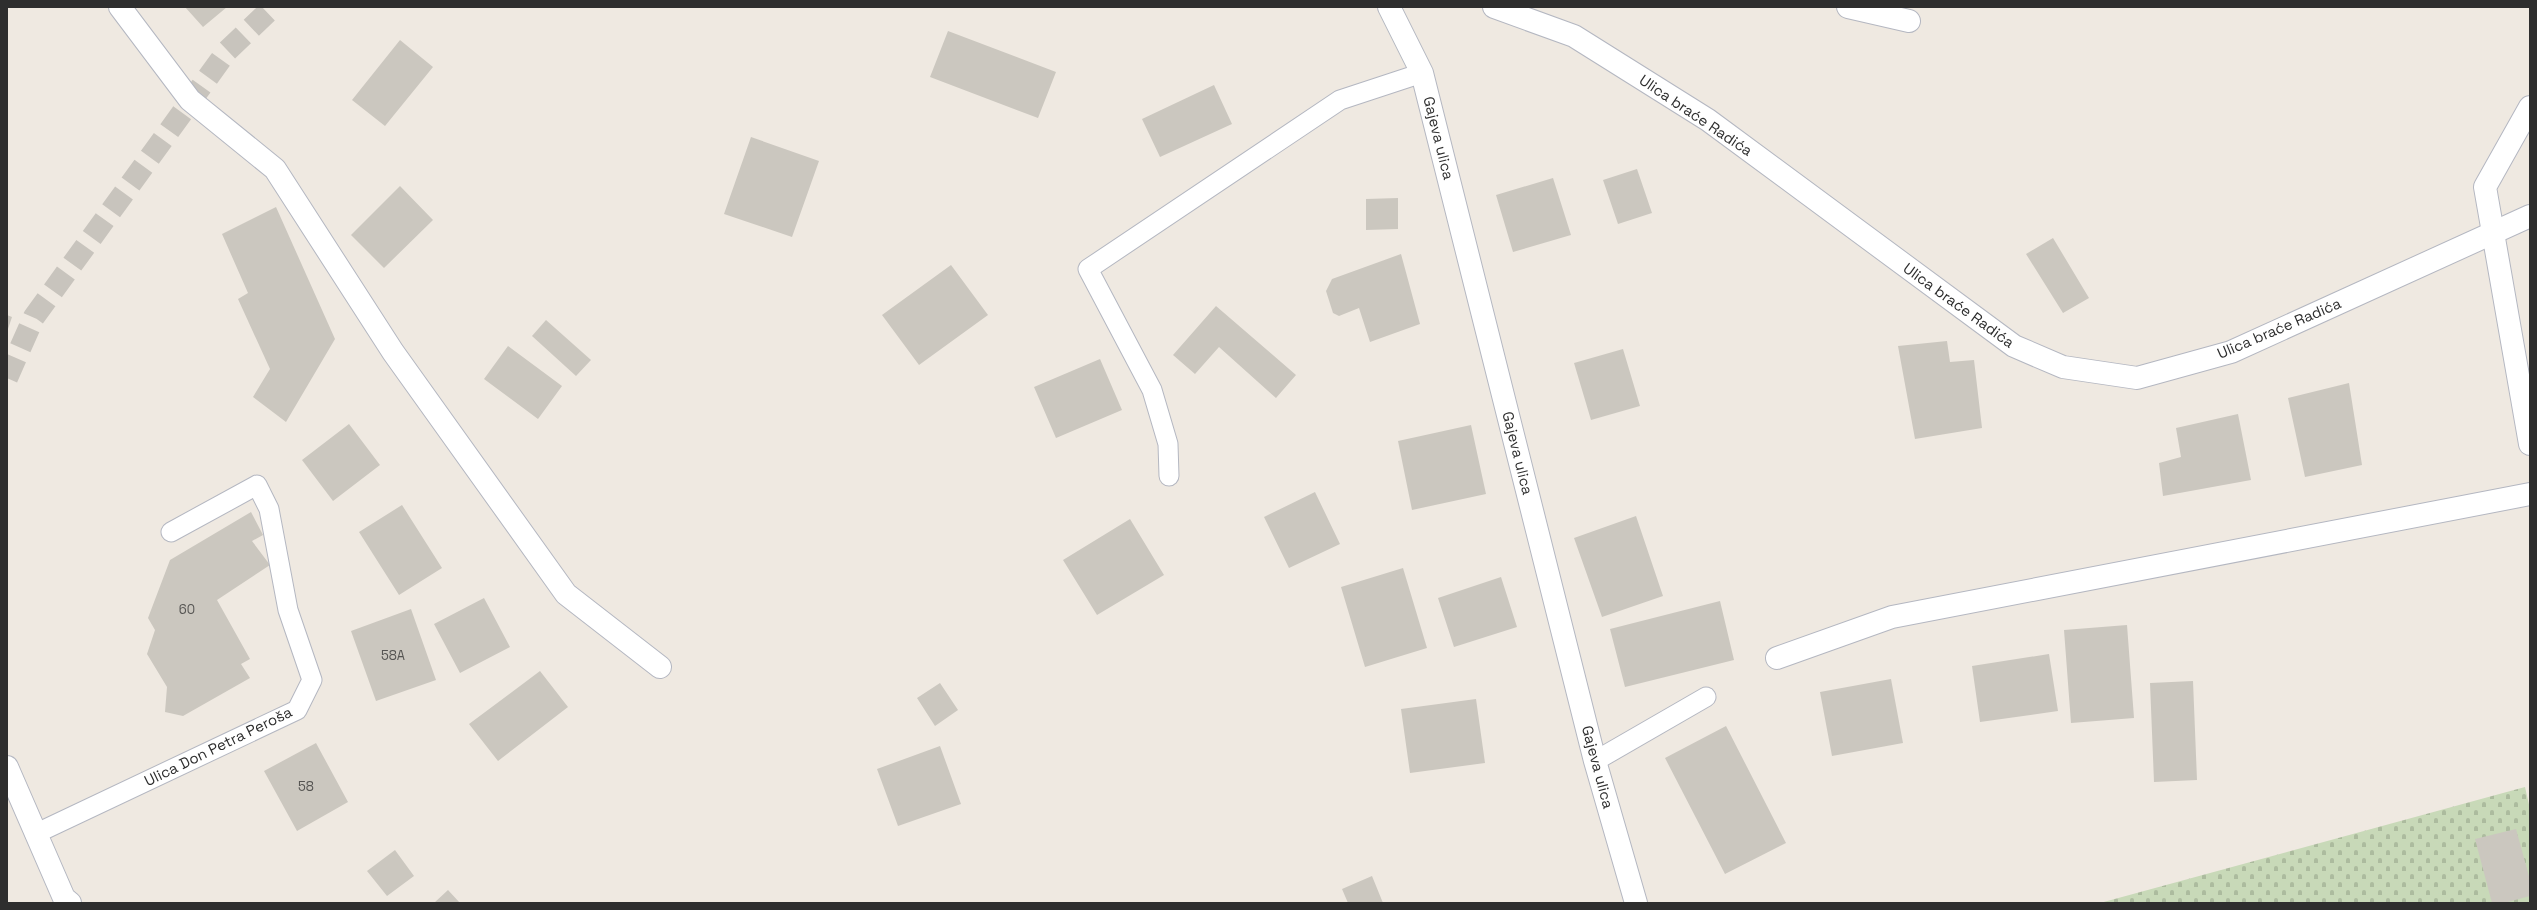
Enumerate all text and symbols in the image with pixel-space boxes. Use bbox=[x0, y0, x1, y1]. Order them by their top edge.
street label: Ulica braće Radića bbox=[1636, 70, 1757, 160]
street label: Gajeva ulica bbox=[1419, 94, 1459, 182]
street label: Ulica braće Radića bbox=[1900, 258, 2019, 352]
street label: Ulica braće Radića bbox=[2214, 293, 2344, 363]
street label: Gajeva ulica bbox=[1498, 409, 1538, 497]
house number: 60 bbox=[179, 601, 195, 618]
house number: 58A bbox=[381, 647, 405, 664]
street label: Ulica Don Petra Peroša bbox=[141, 702, 295, 790]
street label: Gajeva ulica bbox=[1578, 723, 1618, 811]
house number: 58 bbox=[298, 778, 314, 795]

